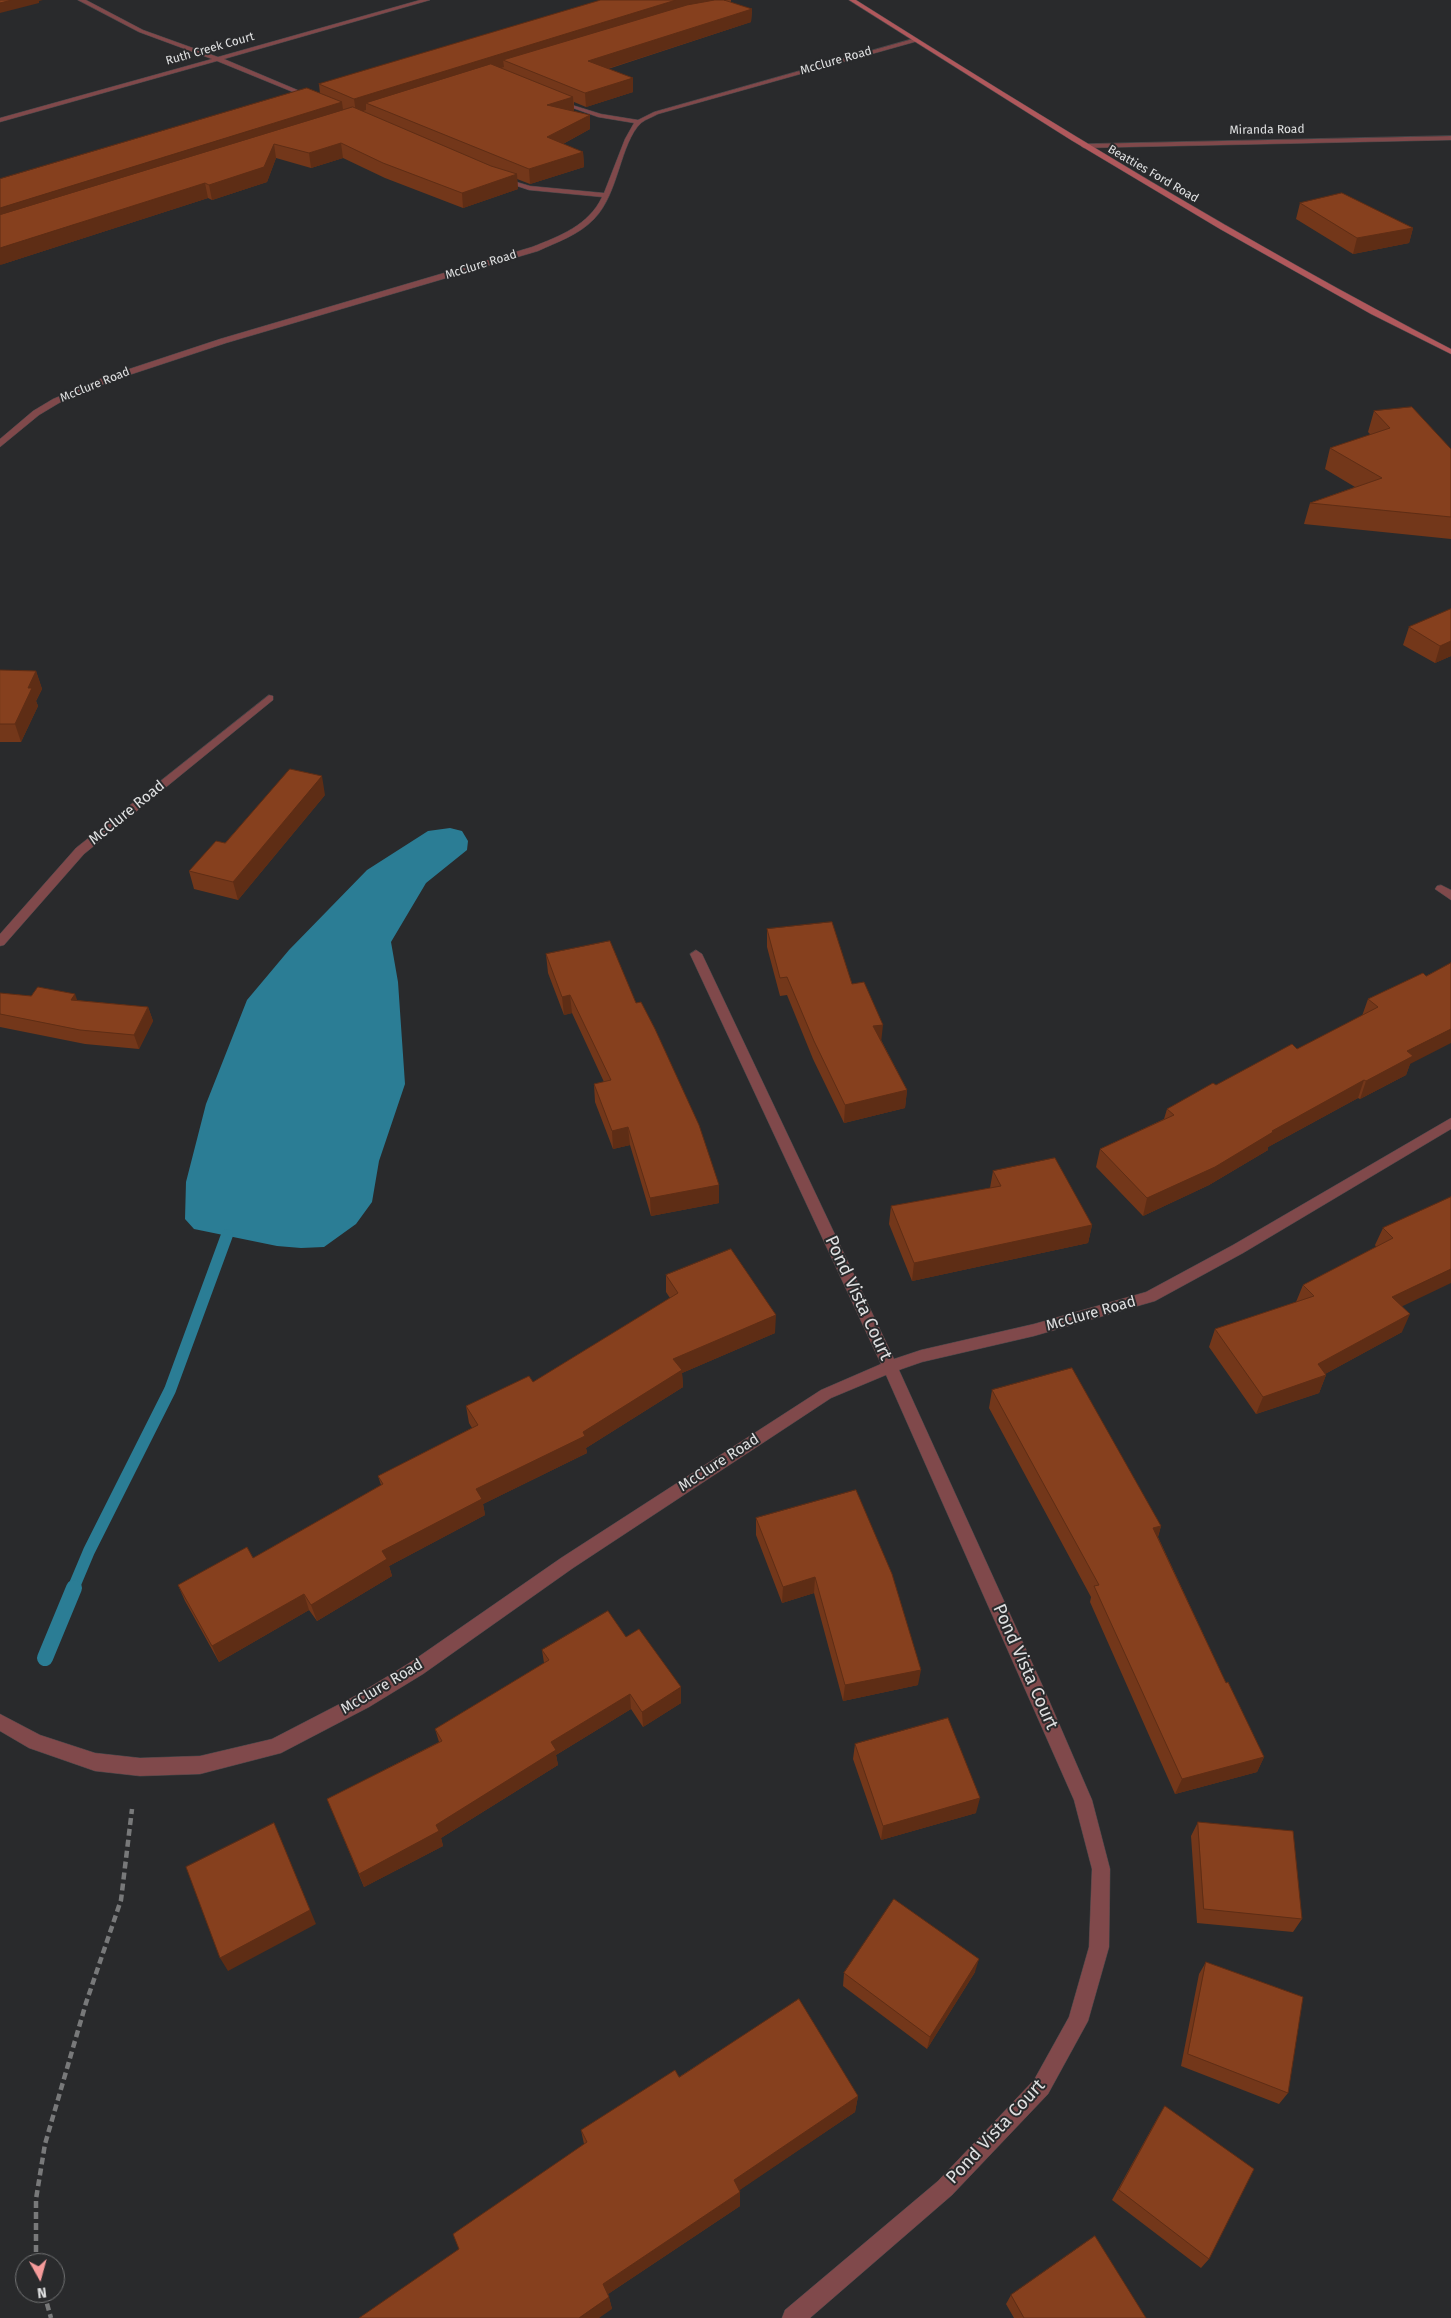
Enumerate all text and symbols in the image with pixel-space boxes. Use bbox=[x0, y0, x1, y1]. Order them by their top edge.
street label: Ruth Creek Court bbox=[164, 29, 256, 69]
street label: McClure Road bbox=[799, 44, 873, 78]
street label: Miranda Road bbox=[1229, 122, 1305, 138]
street label: Beatties Ford Road bbox=[1105, 142, 1201, 206]
street label: McClure Road bbox=[444, 247, 518, 283]
street label: McClure Road bbox=[58, 364, 132, 406]
street label: McClure Road bbox=[85, 777, 169, 849]
street label: Pond Vista Court bbox=[820, 1232, 896, 1364]
street label: McClure Road bbox=[1044, 1293, 1138, 1335]
street label: McClure Road bbox=[675, 1430, 763, 1496]
street label: Pond Vista Court bbox=[988, 1601, 1062, 1733]
street label: McClure Road bbox=[338, 1656, 426, 1718]
street label: Pond Vista Court bbox=[942, 2075, 1050, 2189]
north arrow bbox=[15, 2253, 65, 2303]
text: N bbox=[36, 2283, 47, 2301]

